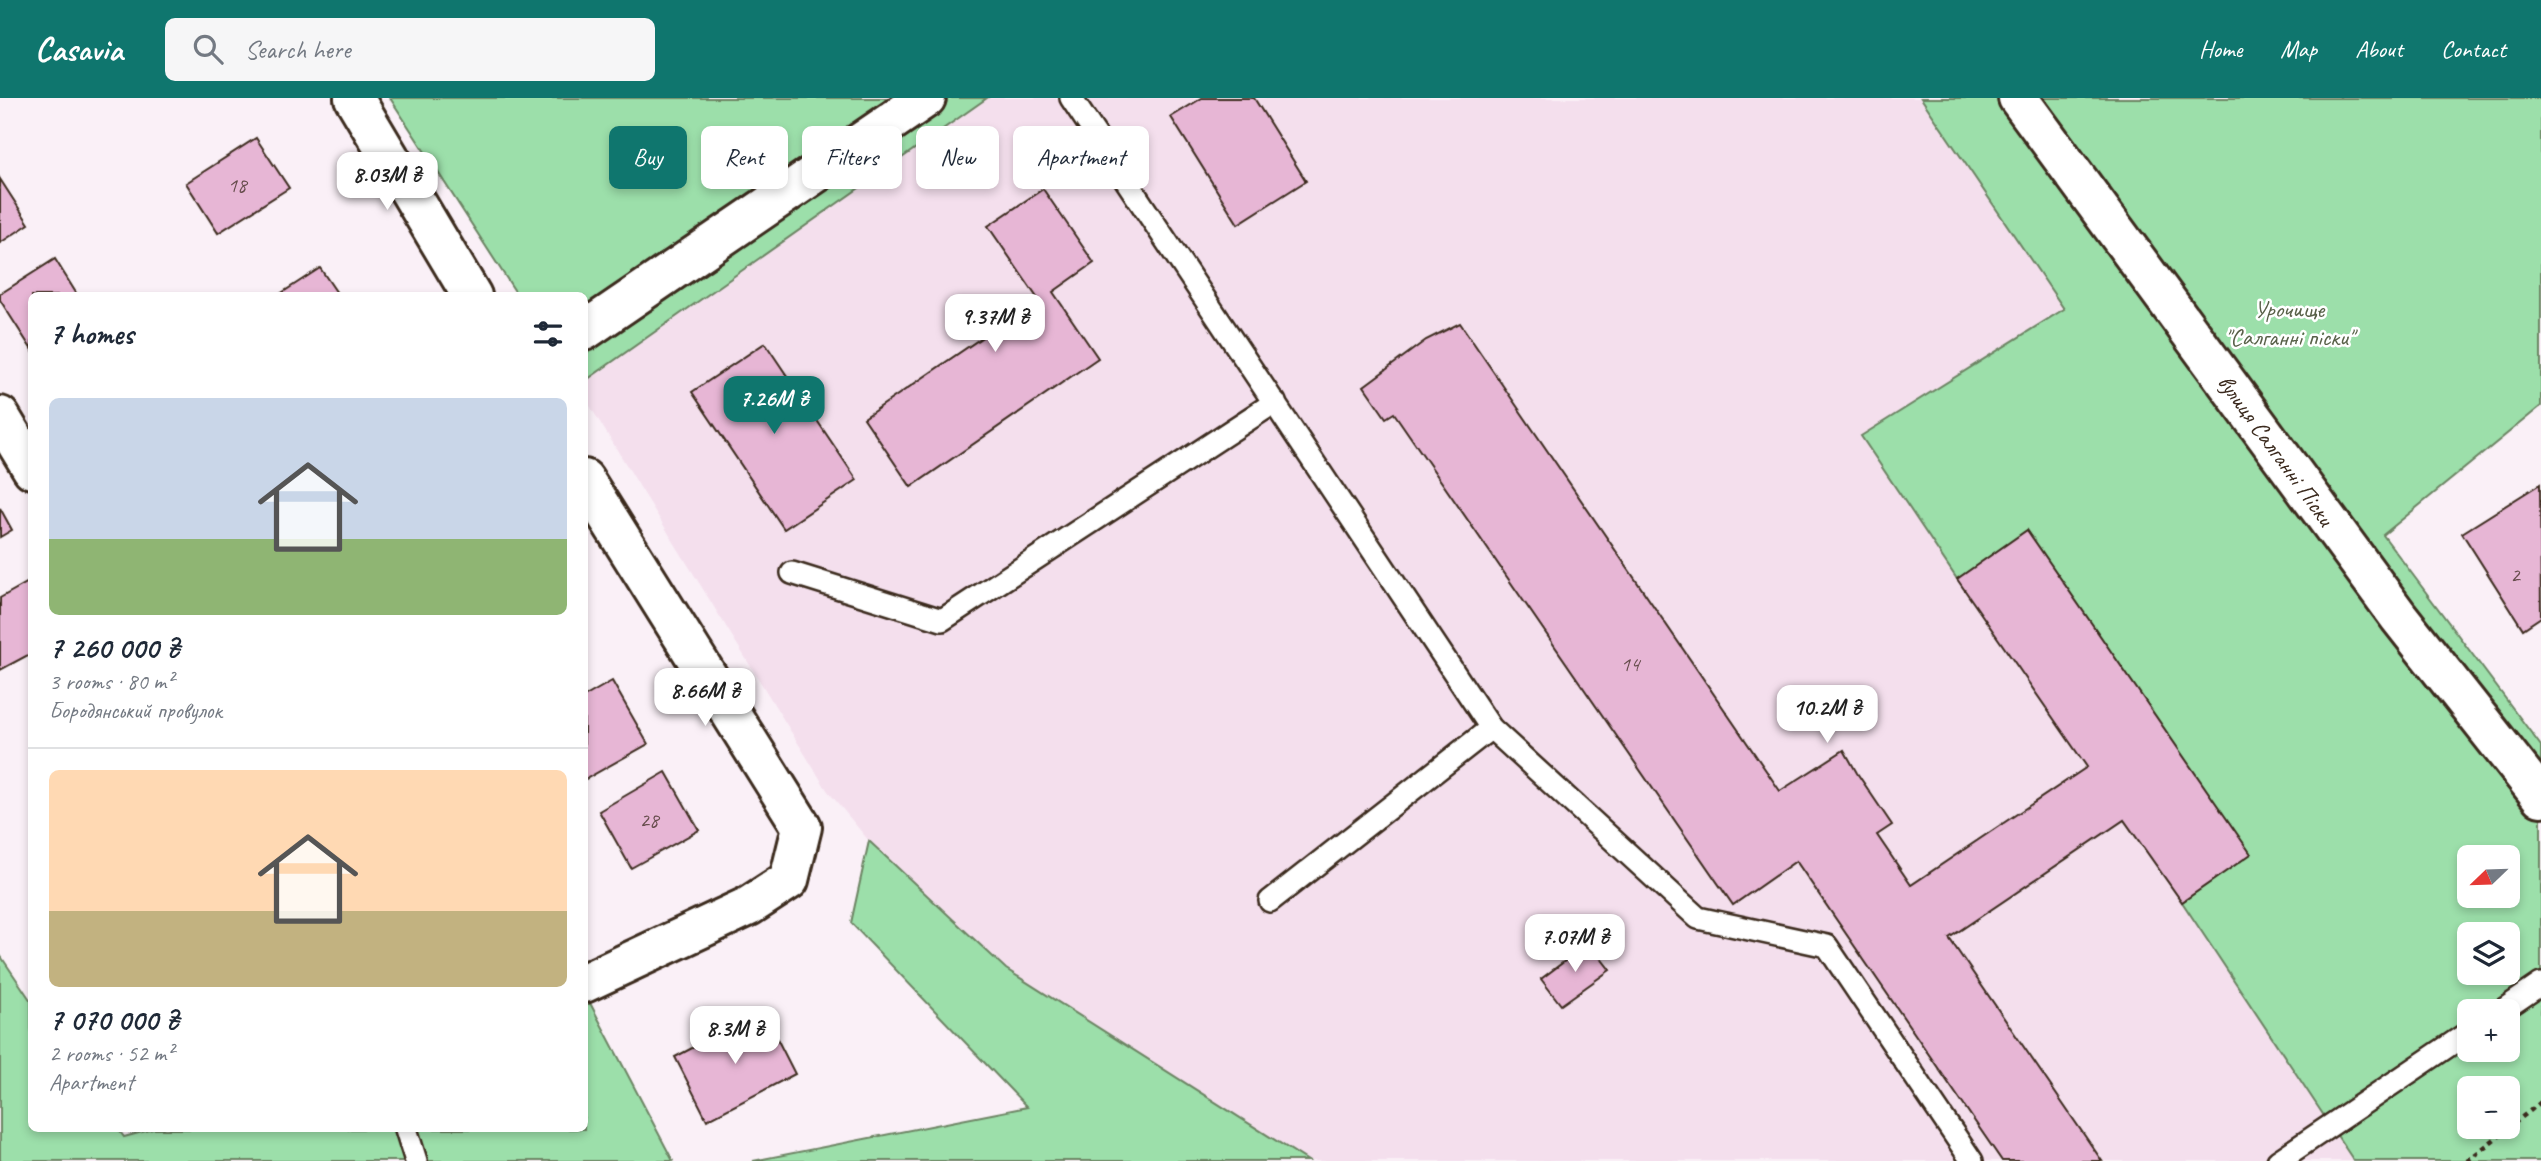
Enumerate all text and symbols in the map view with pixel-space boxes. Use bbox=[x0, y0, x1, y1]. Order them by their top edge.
search box bbox=[165, 18, 655, 81]
text: Casavia bbox=[35, 28, 123, 70]
icon: search bbox=[189, 30, 227, 68]
text: Search here bbox=[245, 33, 351, 66]
text: Home bbox=[2199, 34, 2242, 64]
text: Map bbox=[2280, 34, 2317, 64]
text: About bbox=[2355, 34, 2403, 64]
text: Contact bbox=[2441, 34, 2506, 64]
chip: Buy bbox=[609, 126, 687, 189]
chip: Rent bbox=[701, 126, 788, 189]
chip: Filters bbox=[802, 126, 902, 189]
chip: New bbox=[916, 126, 999, 189]
chip: Apartment bbox=[1013, 126, 1149, 189]
pin: 8.03M ₴ bbox=[322, 152, 452, 212]
text: 8.03M ₴ bbox=[353, 160, 421, 189]
house number: 18 bbox=[228, 172, 249, 198]
pin: 9.37M ₴ bbox=[930, 294, 1060, 354]
park label: Урочище "Салганні піски" bbox=[2224, 294, 2359, 352]
text: 9.37M ₴ bbox=[961, 302, 1029, 331]
text: 7 homes bbox=[49, 315, 134, 353]
icon: filters bbox=[529, 315, 567, 353]
street label: вулиця Салганні Піски bbox=[2211, 369, 2342, 533]
pin: 7.26M ₴ bbox=[709, 376, 839, 436]
text: 7.26M ₴ bbox=[740, 384, 808, 413]
icon: home bbox=[245, 444, 371, 570]
house number: 2 bbox=[2510, 562, 2521, 588]
text: 7 260 000 ₴ bbox=[49, 629, 180, 667]
house number: 14 bbox=[1621, 651, 1642, 677]
text: 3 rooms · 80 m² bbox=[49, 667, 173, 696]
pin: 8.66M ₴ bbox=[640, 668, 770, 728]
text: 8.66M ₴ bbox=[670, 676, 740, 705]
pin: 10.2M ₴ bbox=[1762, 686, 1892, 745]
text: 10.2M ₴ bbox=[1793, 693, 1861, 722]
text: Бородянський провулок bbox=[49, 696, 222, 725]
house number: 28 bbox=[640, 807, 661, 833]
icon: home bbox=[245, 816, 371, 942]
north arrow bbox=[2457, 845, 2520, 908]
map controls bbox=[2457, 845, 2520, 1139]
pin: 7.07M ₴ bbox=[1510, 914, 1640, 974]
text: 7.07M ₴ bbox=[1541, 922, 1609, 951]
button: layers bbox=[2457, 922, 2520, 985]
button: + bbox=[2457, 999, 2520, 1062]
text: 7 070 000 ₴ bbox=[49, 1001, 179, 1039]
pin: 8.3M ₴ bbox=[678, 1006, 792, 1066]
text: 8.3M ₴ bbox=[706, 1014, 764, 1043]
text: 2 rooms · 52 m² bbox=[49, 1039, 173, 1068]
text: Apartment bbox=[49, 1068, 134, 1097]
button: − bbox=[2457, 1076, 2520, 1139]

